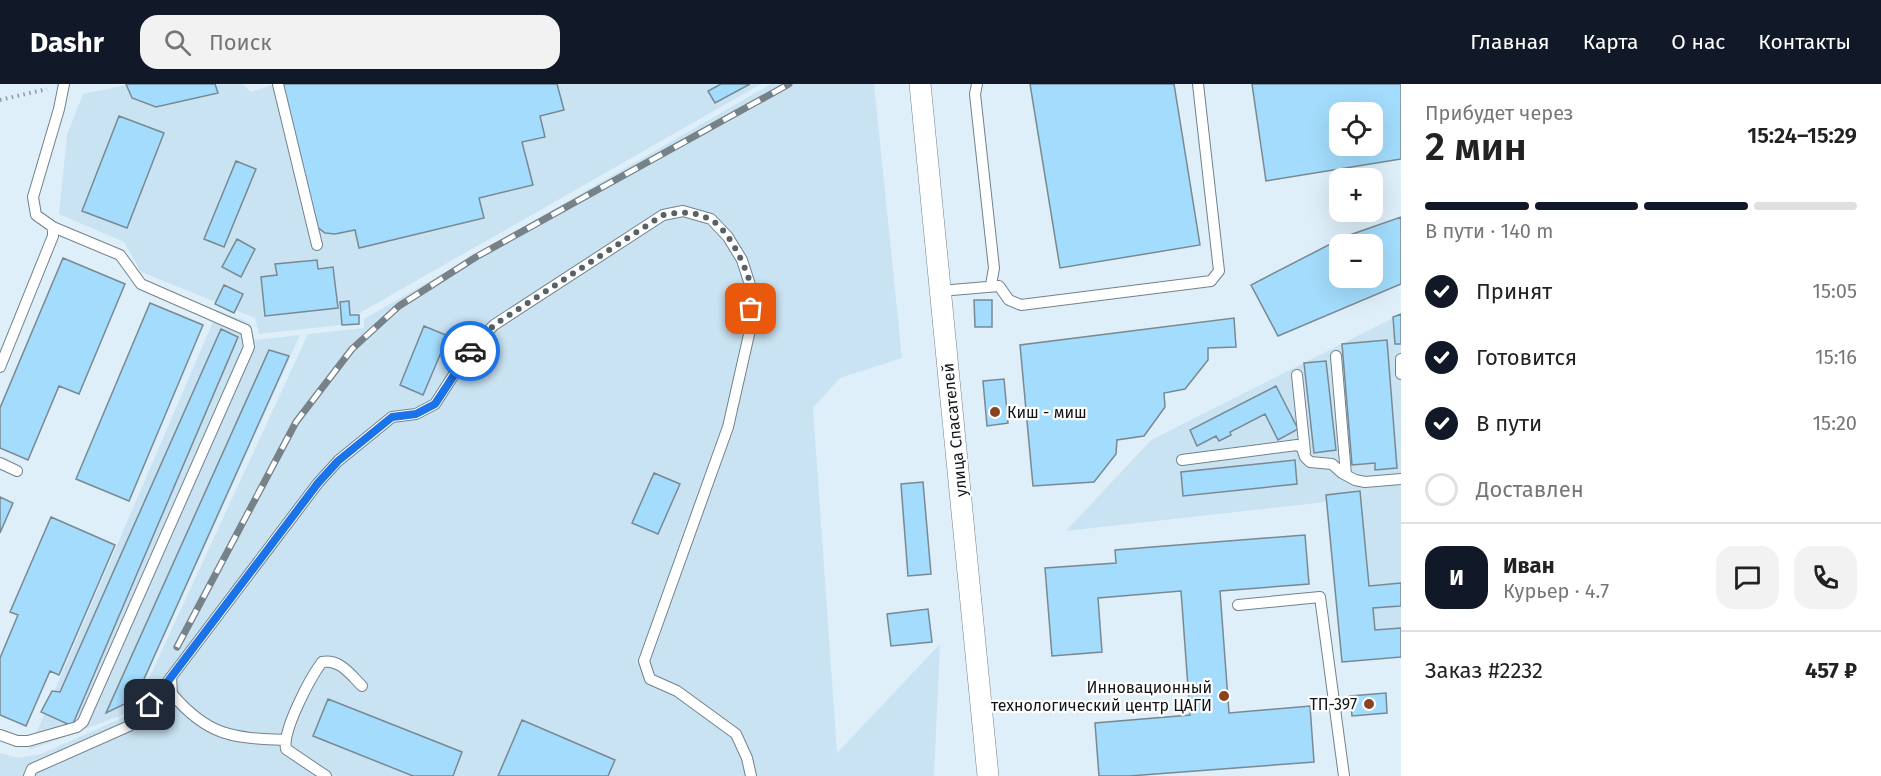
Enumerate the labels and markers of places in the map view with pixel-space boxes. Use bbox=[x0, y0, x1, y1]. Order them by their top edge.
pin bbox=[725, 283, 776, 334]
place label: Киш - миш bbox=[1007, 403, 1087, 422]
marker: Киш - миш bbox=[988, 405, 1002, 419]
place label: Инновационный технологический центр ЦАГИ bbox=[991, 678, 1212, 715]
pin bbox=[124, 679, 175, 730]
marker: Инновационный технологический центр ЦАГИ bbox=[1217, 689, 1231, 703]
place label: ТП-397 bbox=[1309, 695, 1357, 714]
marker: ТП-397 bbox=[1362, 697, 1376, 711]

